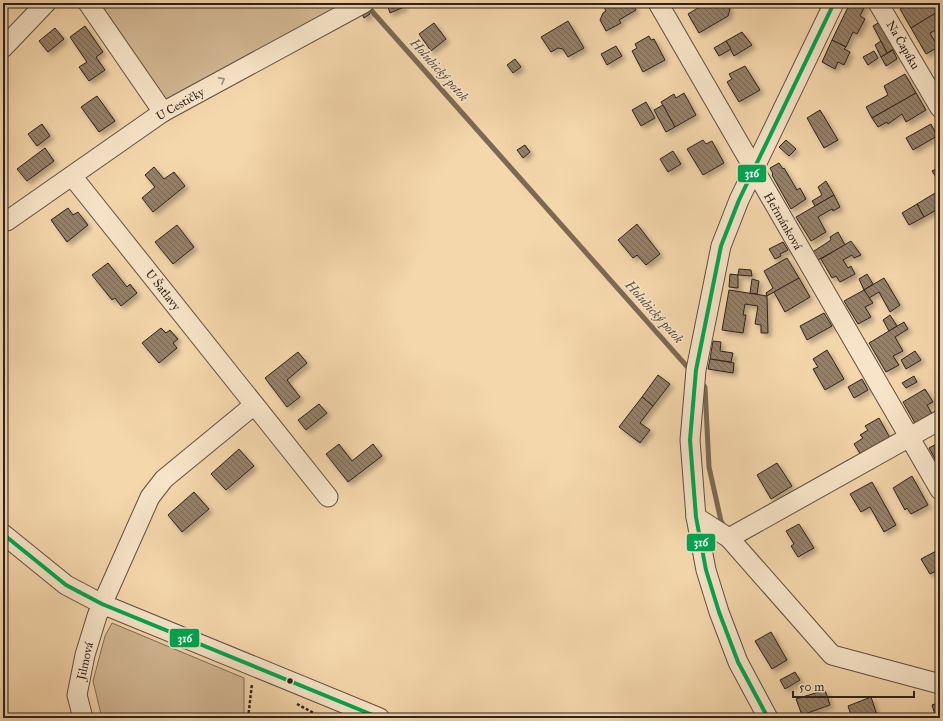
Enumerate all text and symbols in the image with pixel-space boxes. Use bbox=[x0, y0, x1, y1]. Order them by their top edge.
street label: Na Čapáku bbox=[883, 17, 925, 72]
water label: Holubický potok bbox=[406, 34, 472, 105]
one-way arrow bbox=[218, 77, 225, 85]
street label: U Cestičky bbox=[153, 84, 207, 123]
line badge: 316 bbox=[737, 164, 767, 183]
text: 316 bbox=[745, 167, 761, 181]
street label: Heřmánková bbox=[761, 190, 805, 253]
street label: U Šatlavy bbox=[143, 266, 185, 313]
water label: Holubický potok bbox=[621, 276, 687, 347]
line badge: 316 bbox=[686, 533, 716, 552]
text: 316 bbox=[694, 536, 710, 550]
line badge: 316 bbox=[169, 628, 200, 648]
text: 316 bbox=[178, 632, 194, 646]
street label: Jilmová bbox=[73, 640, 97, 683]
scale bar bbox=[793, 673, 914, 699]
unlabelled marker bbox=[285, 676, 295, 686]
text: 50 m bbox=[799, 680, 824, 694]

